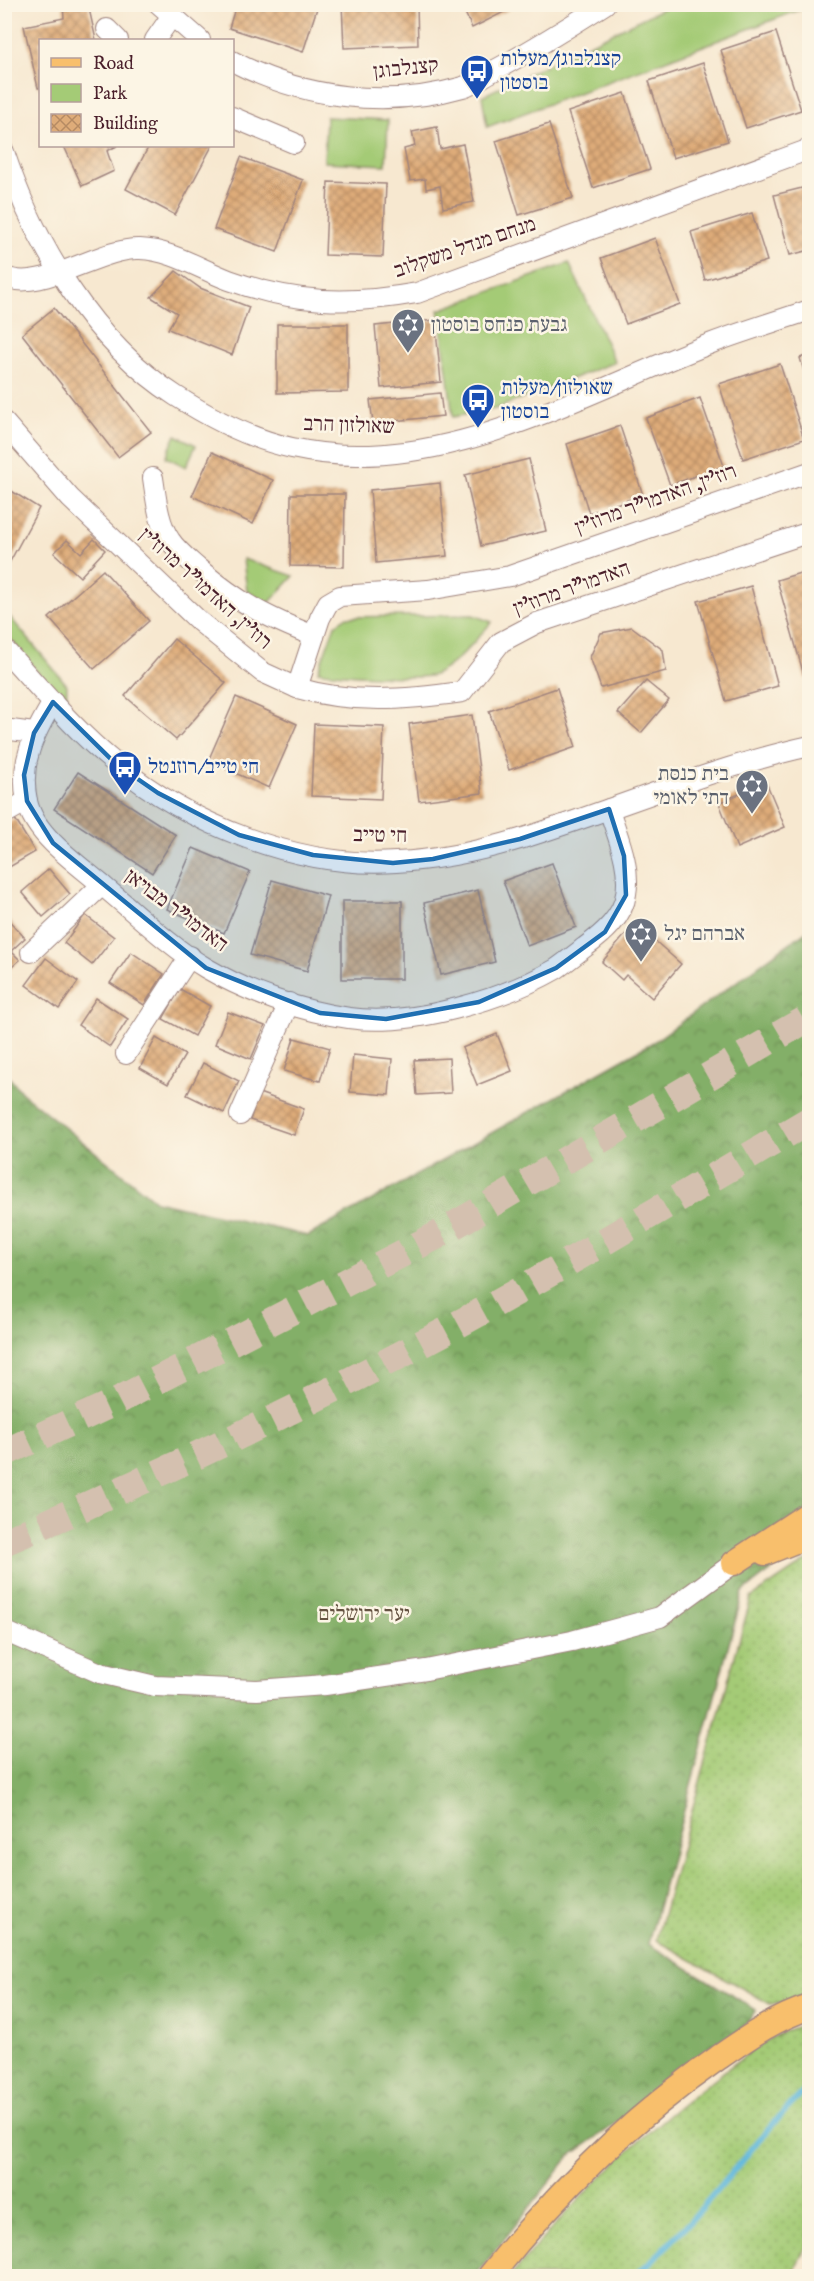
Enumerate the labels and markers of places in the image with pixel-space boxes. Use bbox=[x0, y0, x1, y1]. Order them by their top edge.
place label: קצנלבוגן/מעלות בוסטון bbox=[500, 46, 621, 97]
bus stop icon: קצנלבוגן/מעלות בוסטון bbox=[459, 53, 495, 100]
synagogue icon: גבעת פנחס בוסטון bbox=[390, 307, 426, 354]
place label: גבעת פנחס בוסטון bbox=[431, 312, 567, 339]
place label: שאולזון/מעלות בוסטון bbox=[501, 375, 613, 426]
bus stop icon: שאולזון/מעלות בוסטון bbox=[460, 382, 496, 429]
bus stop icon: חי טייב/רוזנטל bbox=[107, 749, 143, 796]
place label: חי טייב/רוזנטל bbox=[148, 754, 259, 781]
place label: בית כנסת דתי לאומי bbox=[654, 761, 729, 812]
synagogue icon: בית כנסת דתי לאומי bbox=[734, 768, 770, 815]
synagogue icon: אברהם יגל bbox=[623, 916, 659, 963]
place label: אברהם יגל bbox=[664, 921, 745, 948]

